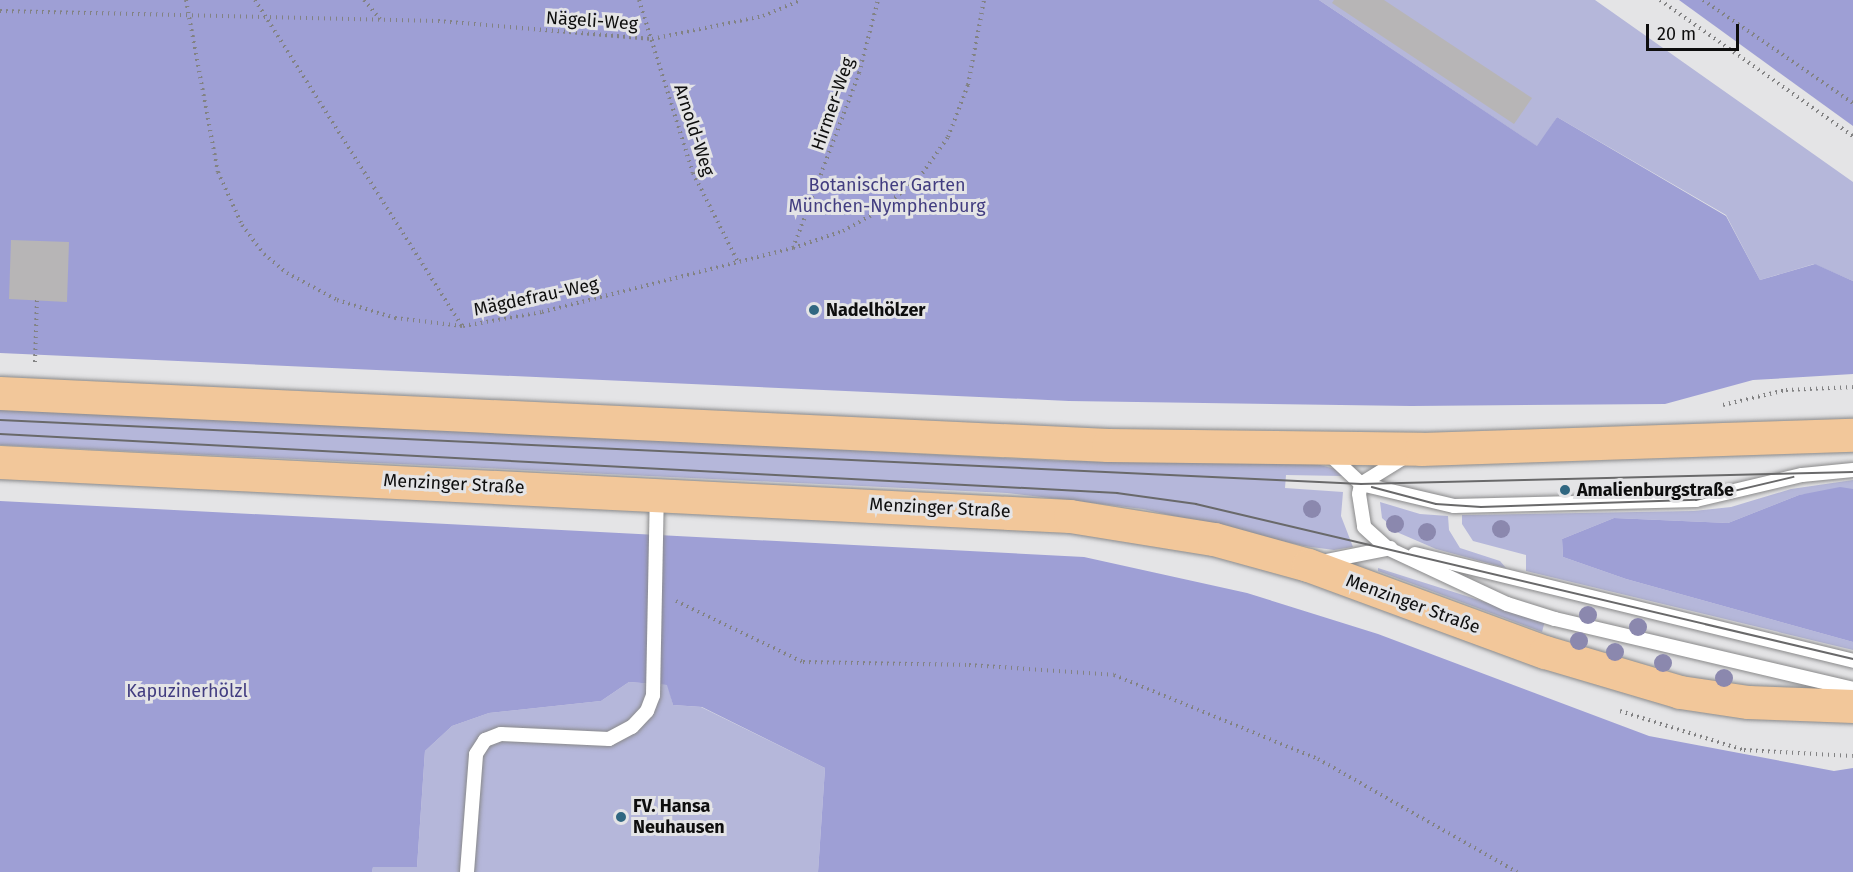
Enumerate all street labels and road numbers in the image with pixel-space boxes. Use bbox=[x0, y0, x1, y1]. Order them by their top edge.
street label: Nägeli-Weg bbox=[545, 7, 639, 35]
street label: Hirmer-Weg bbox=[807, 55, 859, 153]
street label: Arnold-Weg bbox=[669, 81, 719, 179]
street label: Mägdefrau-Weg bbox=[472, 273, 600, 321]
street label: Menzinger Straße bbox=[383, 470, 525, 498]
street label: Menzinger Straße bbox=[869, 494, 1011, 522]
street label: Menzinger Straße bbox=[1343, 570, 1483, 638]

